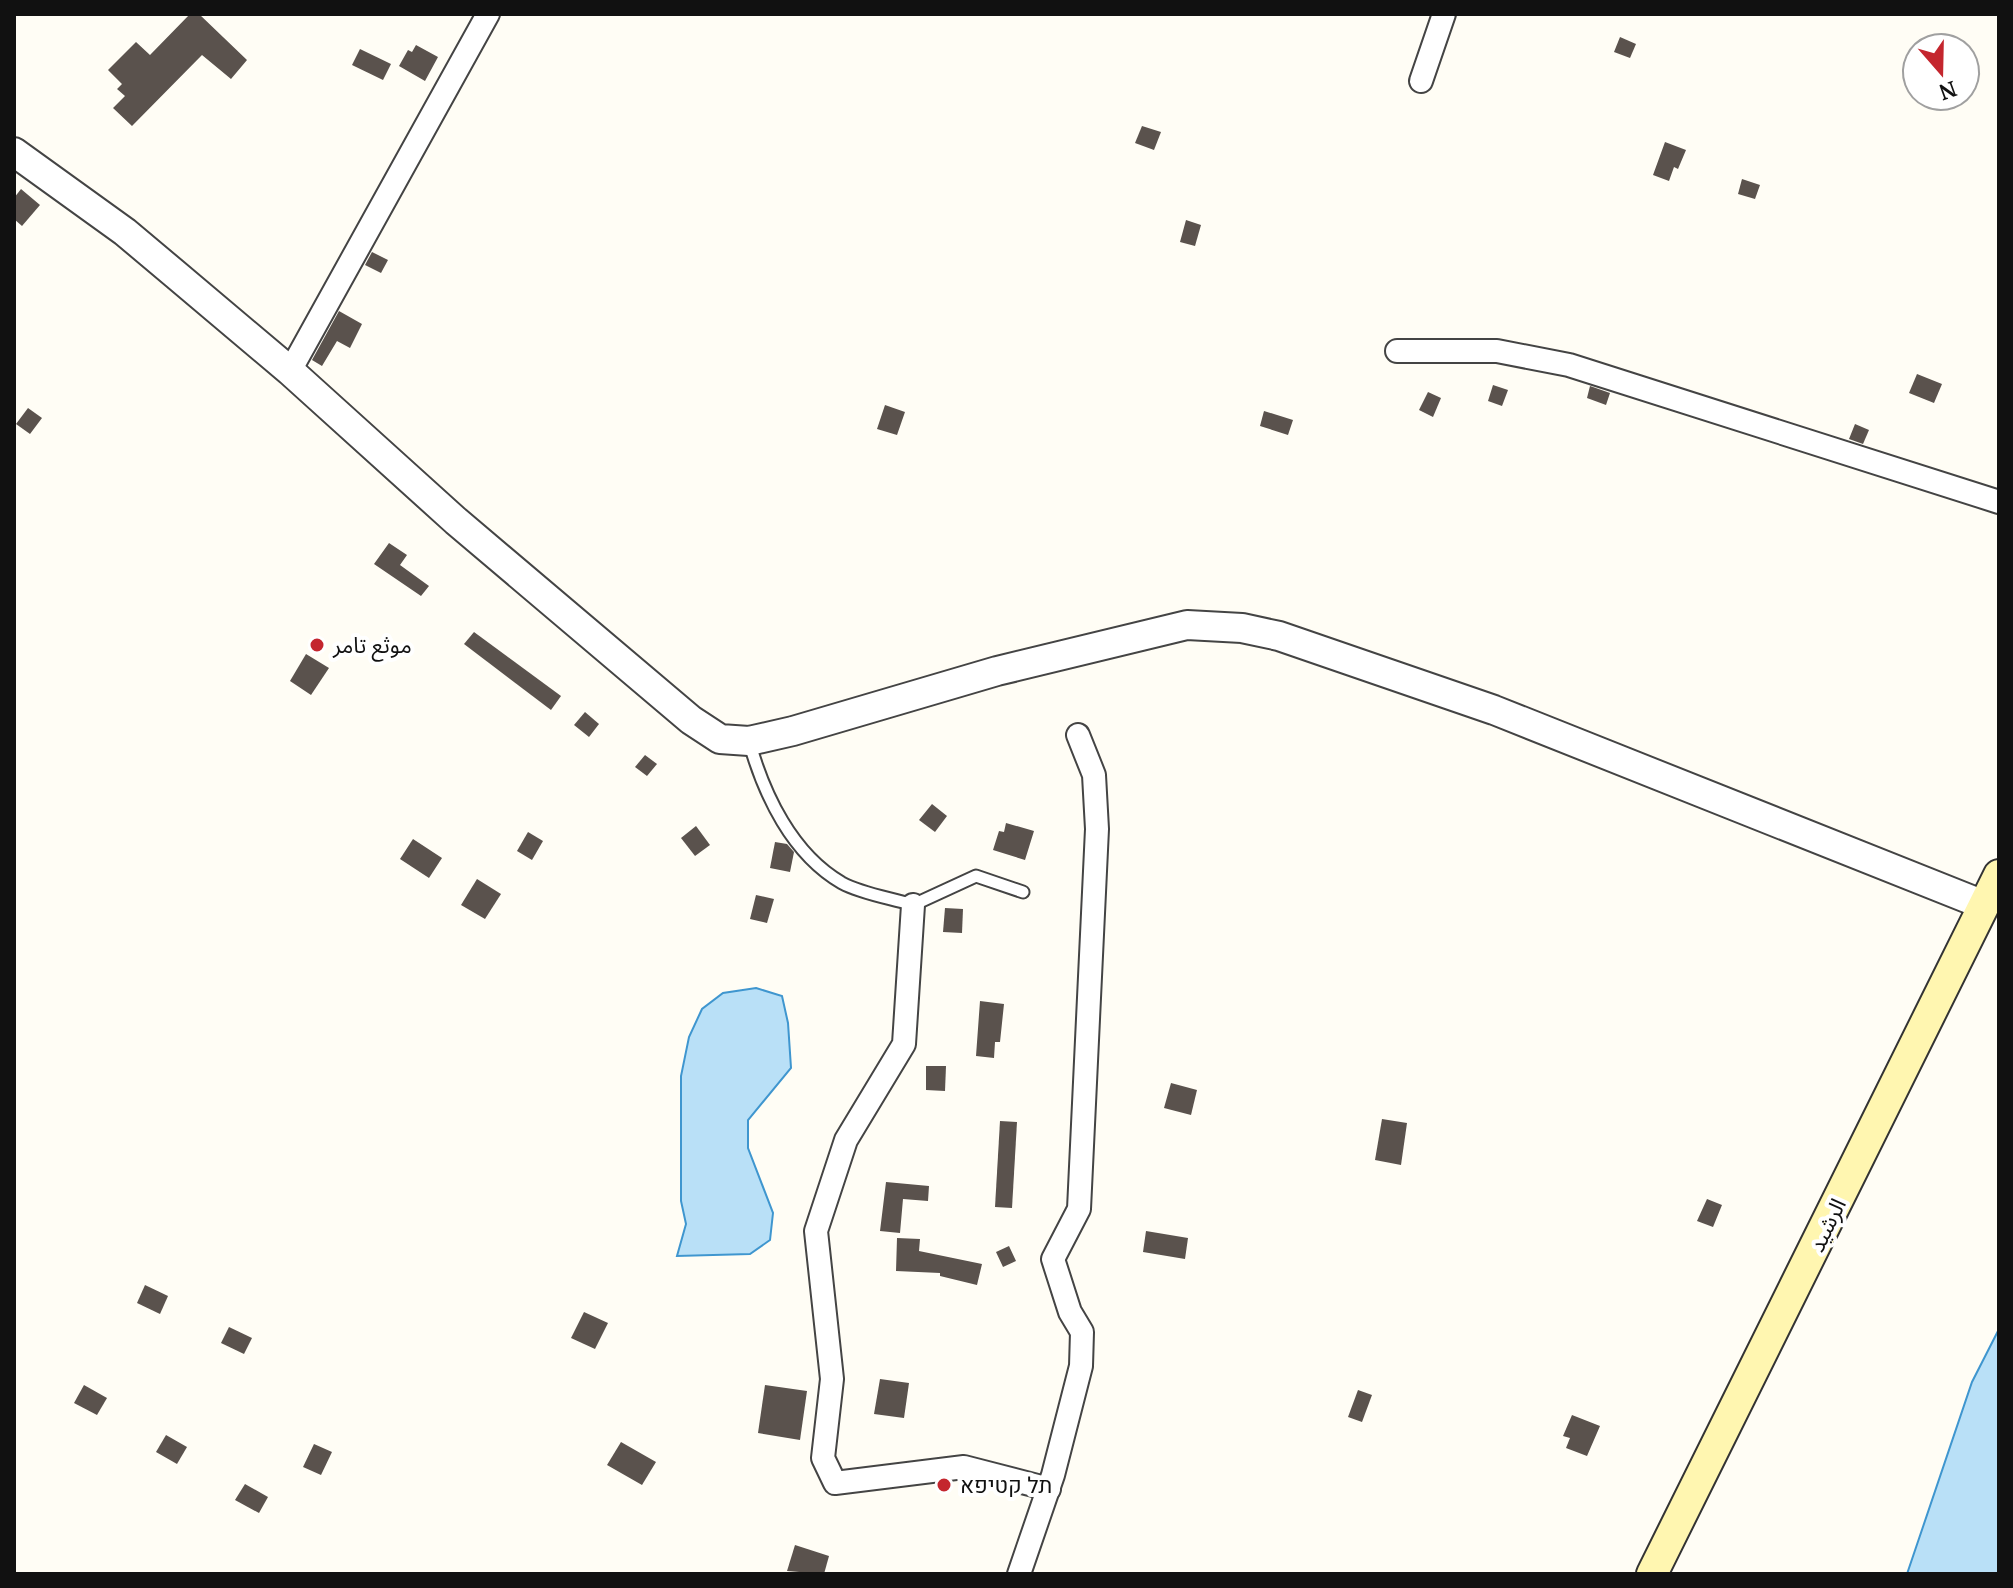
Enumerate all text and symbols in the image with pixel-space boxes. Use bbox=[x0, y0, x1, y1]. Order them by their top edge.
north arrow bbox=[1901, 32, 1981, 112]
text: N bbox=[1935, 75, 1961, 108]
place label: موثع تامر bbox=[332, 630, 412, 662]
marker: موثع تامر bbox=[308, 636, 326, 654]
street label: الرشيد bbox=[1801, 1193, 1852, 1256]
place label: תל קטיפא bbox=[960, 1470, 1052, 1499]
marker: תל קטיפא bbox=[935, 1476, 953, 1494]

